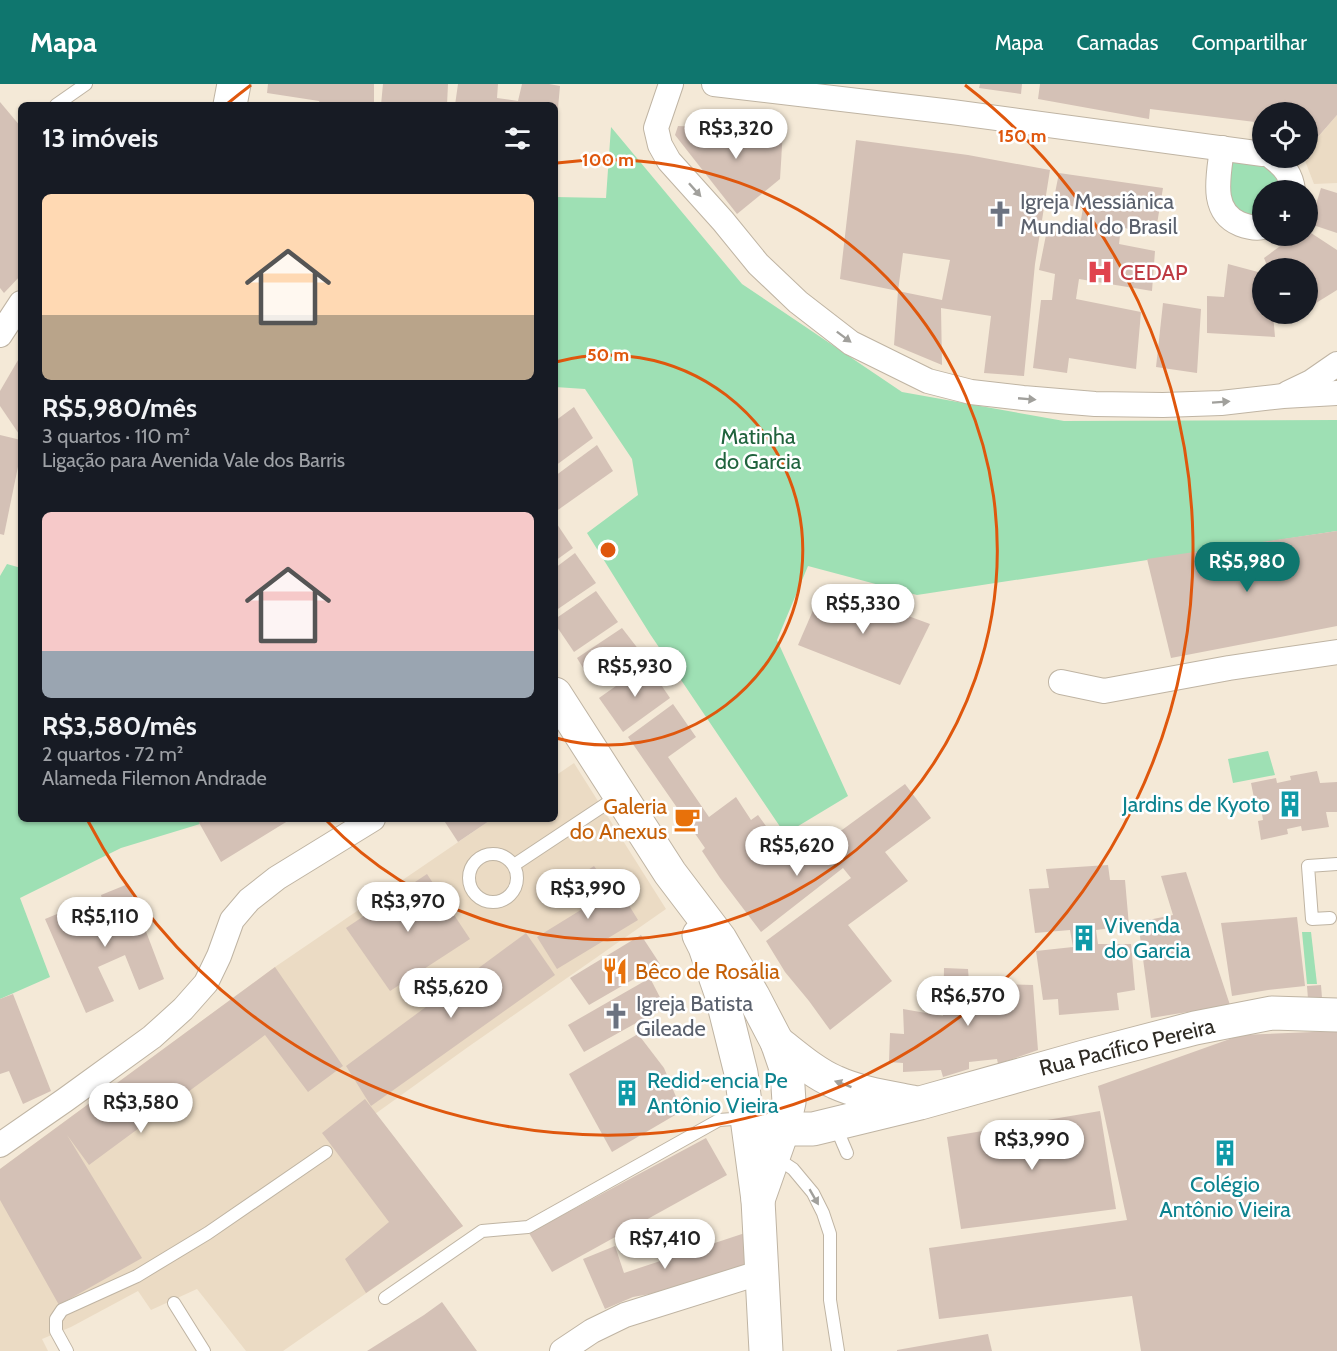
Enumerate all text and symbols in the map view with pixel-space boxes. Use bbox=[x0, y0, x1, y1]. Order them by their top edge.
text: Mapa bbox=[30, 25, 97, 59]
text: Mapa bbox=[995, 30, 1043, 55]
text: Camadas bbox=[1076, 30, 1158, 55]
text: Compartilhar bbox=[1191, 30, 1307, 55]
map controls bbox=[1252, 102, 1318, 324]
button: locate bbox=[1252, 102, 1318, 168]
pin: R$3,320 bbox=[681, 109, 791, 160]
text: R$3,320 bbox=[698, 116, 774, 140]
text: 13 imóveis bbox=[42, 122, 158, 154]
icon: filters bbox=[501, 122, 534, 155]
text: 150 m bbox=[998, 125, 1046, 147]
text: 100 m bbox=[582, 149, 634, 171]
button: + bbox=[1252, 180, 1318, 246]
one-way arrow bbox=[688, 183, 702, 198]
place label: Igreja Messiânica Mundial do Brasil bbox=[1020, 188, 1178, 240]
church icon: Igreja Messiânica Mundial do Brasil bbox=[985, 199, 1015, 229]
icon: home bbox=[234, 233, 342, 341]
hospital icon: CEDAP bbox=[1085, 257, 1115, 287]
button: − bbox=[1252, 258, 1318, 324]
place label: CEDAP bbox=[1120, 259, 1188, 286]
one-way arrow bbox=[836, 331, 852, 343]
text: 50 m bbox=[587, 344, 629, 366]
text: R$5,980/mês bbox=[42, 392, 197, 424]
one-way arrow bbox=[1017, 394, 1036, 404]
one-way arrow bbox=[1212, 397, 1231, 407]
park label: Matinha do Garcia bbox=[715, 423, 802, 475]
text: 3 quartos · 110 m² bbox=[42, 424, 190, 448]
text: Ligação para Avenida Vale dos Barris bbox=[42, 448, 345, 472]
centre of rings bbox=[598, 540, 618, 560]
pin: R$5,980 bbox=[1192, 542, 1302, 593]
text: R$5,980 bbox=[1209, 549, 1285, 573]
icon: home bbox=[234, 551, 342, 659]
pin: R$5,330 bbox=[808, 584, 918, 635]
text: R$5,330 bbox=[825, 591, 901, 615]
pin: R$5,930 bbox=[580, 647, 690, 698]
text: R$5,930 bbox=[597, 654, 673, 678]
text: R$3,580/mês bbox=[42, 710, 197, 742]
text: 2 quartos · 72 m² bbox=[42, 742, 183, 766]
text: Alameda Filemon Andrade bbox=[42, 766, 267, 790]
building icon: Jardins de Kyoto bbox=[1275, 789, 1305, 819]
place label: Jardins de Kyoto bbox=[1121, 791, 1270, 818]
place label: Galeria do Anexus bbox=[570, 793, 667, 845]
cafe icon: Galeria do Anexus bbox=[672, 804, 702, 834]
pin: R$5,620 bbox=[742, 826, 852, 877]
text: R$5,620 bbox=[759, 833, 835, 857]
pin: R$3,990 bbox=[533, 869, 643, 920]
text: R$3,990 bbox=[550, 876, 626, 900]
pin: R$3,970 bbox=[353, 882, 463, 933]
text: R$3,970 bbox=[371, 889, 445, 913]
pin: R$5,110 bbox=[50, 897, 160, 948]
text: R$5,110 bbox=[71, 904, 139, 928]
place label: Vivenda do Garcia bbox=[1104, 912, 1191, 964]
building icon: Vivenda do Garcia bbox=[1069, 923, 1099, 953]
restaurant icon: Bêco de Rosália bbox=[600, 956, 630, 986]
place label: Bêco de Rosália bbox=[635, 958, 780, 985]
pin: R$5,620 bbox=[396, 968, 506, 1019]
text: R$5,620 bbox=[413, 975, 489, 999]
pin: R$6,570 bbox=[913, 976, 1023, 1027]
text: R$6,570 bbox=[931, 983, 1005, 1007]
place label: Igreja Batista Gileade bbox=[636, 990, 753, 1042]
church icon: Igreja Batista Gileade bbox=[601, 1001, 631, 1031]
street label: Rua Pacífico Pereira bbox=[1036, 1012, 1218, 1082]
place label: Redid~encia Pe Antônio Vieira bbox=[647, 1067, 788, 1119]
building icon: Redid~encia Pe Antônio Vieira bbox=[612, 1078, 642, 1108]
one-way arrow bbox=[834, 1079, 852, 1089]
pin: R$3,580 bbox=[86, 1083, 196, 1134]
text: R$3,580 bbox=[103, 1090, 179, 1114]
pin: R$3,990 bbox=[977, 1120, 1087, 1171]
text: R$3,990 bbox=[994, 1127, 1070, 1151]
building icon: Colégio Antônio Vieira bbox=[1210, 1138, 1240, 1168]
place label: Colégio Antônio Vieira bbox=[1159, 1171, 1291, 1223]
one-way arrow bbox=[809, 1189, 820, 1205]
pin: R$7,410 bbox=[610, 1219, 720, 1270]
text: R$7,410 bbox=[629, 1226, 701, 1250]

